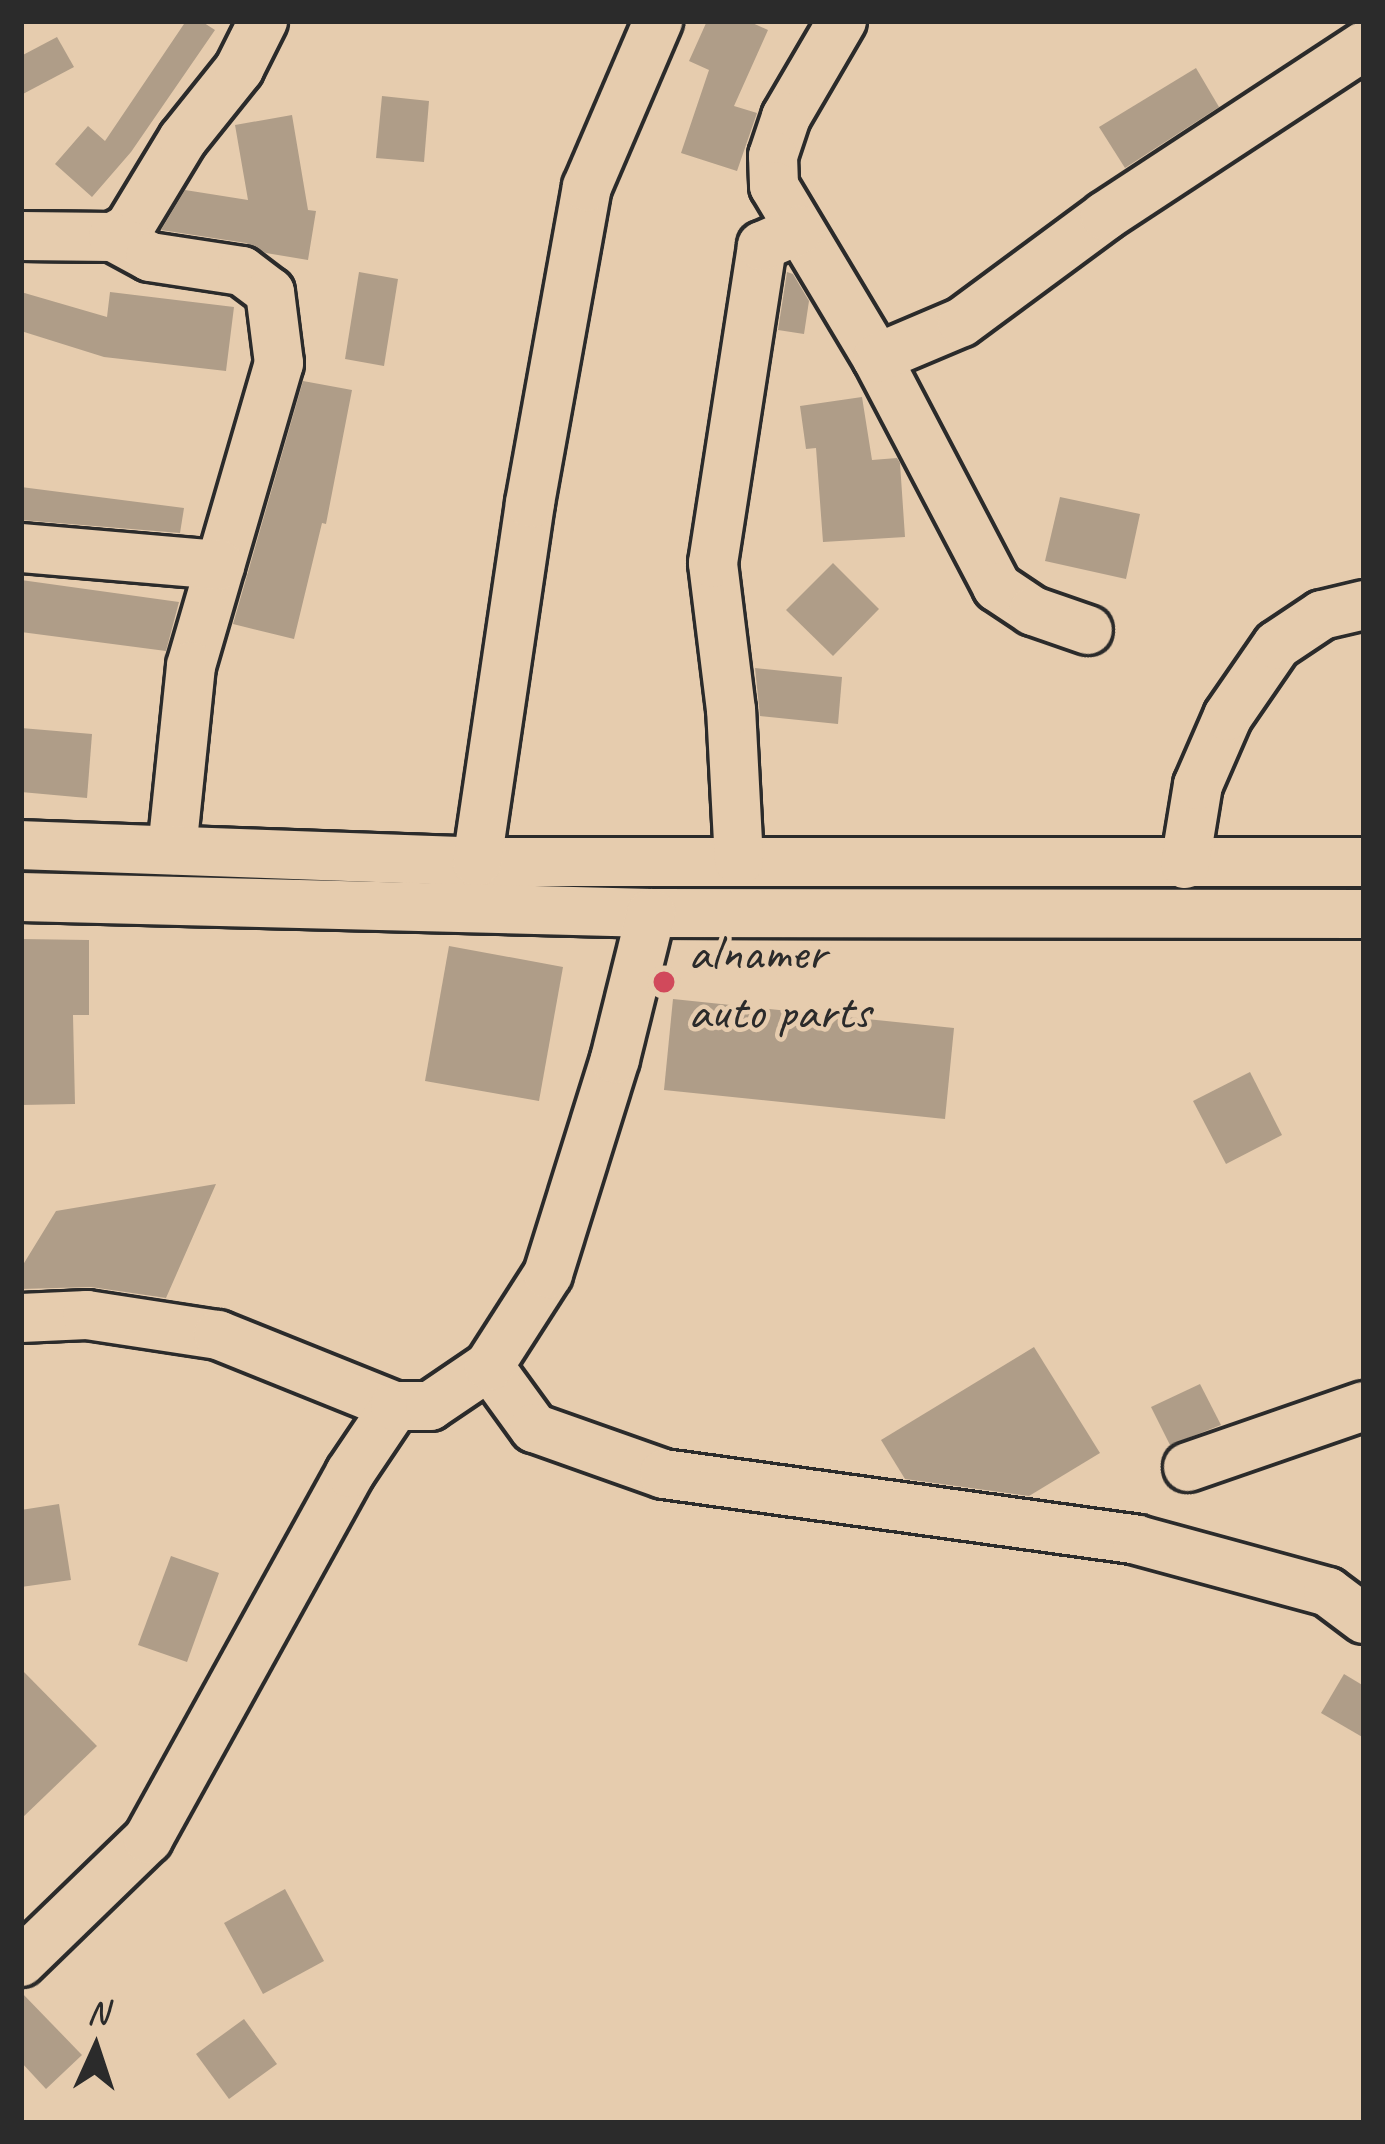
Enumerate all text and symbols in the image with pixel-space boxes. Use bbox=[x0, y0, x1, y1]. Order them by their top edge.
place label: alnamer auto parts bbox=[688, 922, 871, 1042]
marker: alnamer auto parts bbox=[651, 969, 677, 995]
north arrow bbox=[36, 1988, 156, 2108]
text: N bbox=[87, 1991, 109, 2034]

